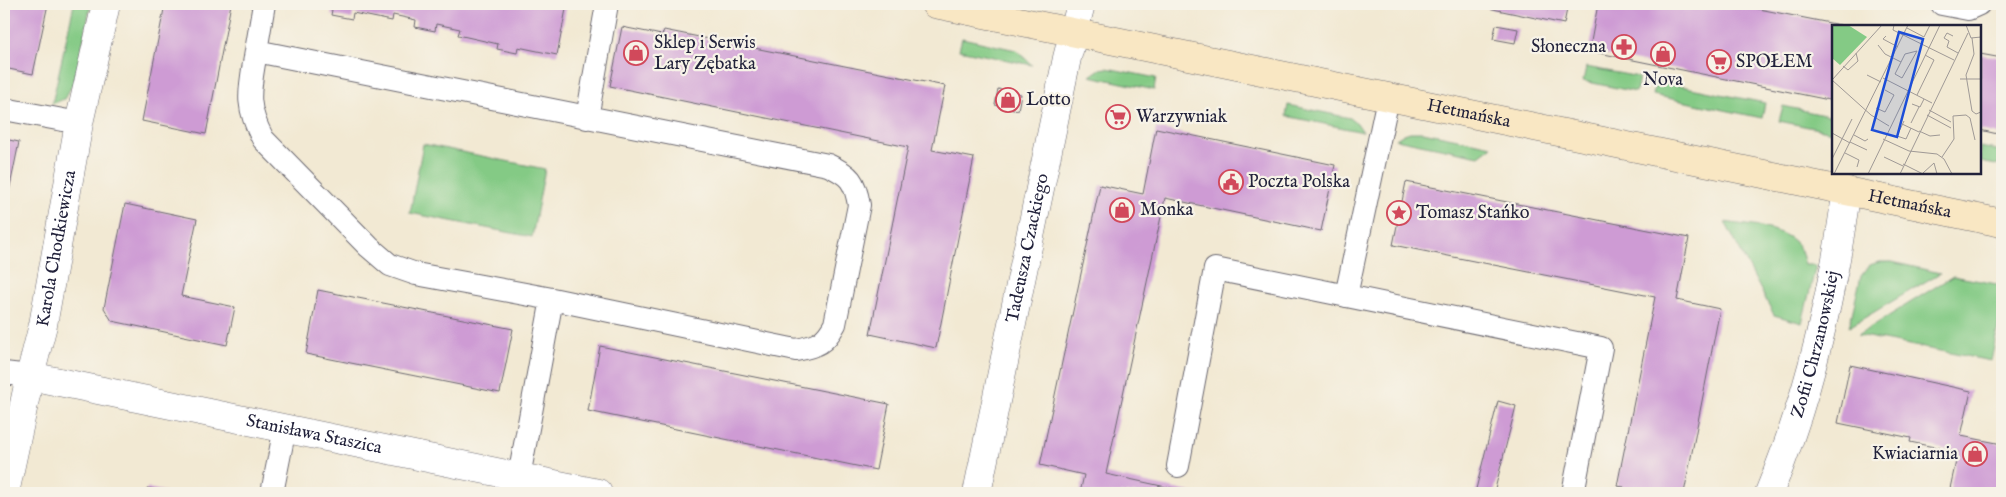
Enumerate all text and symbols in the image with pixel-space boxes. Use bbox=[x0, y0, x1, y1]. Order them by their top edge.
inset map bbox=[1832, 25, 1981, 174]
place label: Sklep i Serwis Lary Zębatka bbox=[654, 32, 756, 76]
pharmacy icon: Słoneczna bbox=[1611, 34, 1637, 60]
place label: Słoneczna bbox=[1531, 36, 1606, 59]
shop icon: Sklep i Serwis Lary Zębatka bbox=[623, 40, 649, 66]
shop icon: Nova bbox=[1650, 41, 1676, 67]
supermarket icon: SPOŁEM bbox=[1706, 49, 1732, 75]
place label: SPOŁEM bbox=[1736, 51, 1813, 74]
place label: Nova bbox=[1643, 69, 1683, 92]
shop icon: Lotto bbox=[995, 87, 1021, 113]
place label: Lotto bbox=[1026, 89, 1071, 112]
street label: Hetmańska bbox=[1425, 94, 1513, 133]
supermarket icon: Warzywniak bbox=[1105, 104, 1131, 130]
place label: Warzywniak bbox=[1136, 106, 1228, 129]
street label: Karola Chodkiewicza bbox=[31, 168, 82, 329]
public building icon: Poczta Polska bbox=[1218, 169, 1244, 195]
street label: Tadeusza Czackiego bbox=[1001, 171, 1054, 325]
place label: Poczta Polska bbox=[1248, 171, 1350, 194]
street label: Hetmańska bbox=[1866, 184, 1954, 224]
shop icon: Monka bbox=[1109, 197, 1135, 223]
place label: Monka bbox=[1140, 199, 1194, 222]
place icon: Tomasz Stańko bbox=[1386, 200, 1412, 226]
place label: Tomasz Stańko bbox=[1416, 202, 1530, 225]
street label: Zofii Chrzanowskiej bbox=[1786, 269, 1845, 421]
street label: Stanisława Staszica bbox=[244, 409, 384, 460]
shop icon: Kwiaciarnia bbox=[1962, 441, 1988, 467]
place label: Kwiaciarnia bbox=[1872, 443, 1958, 466]

